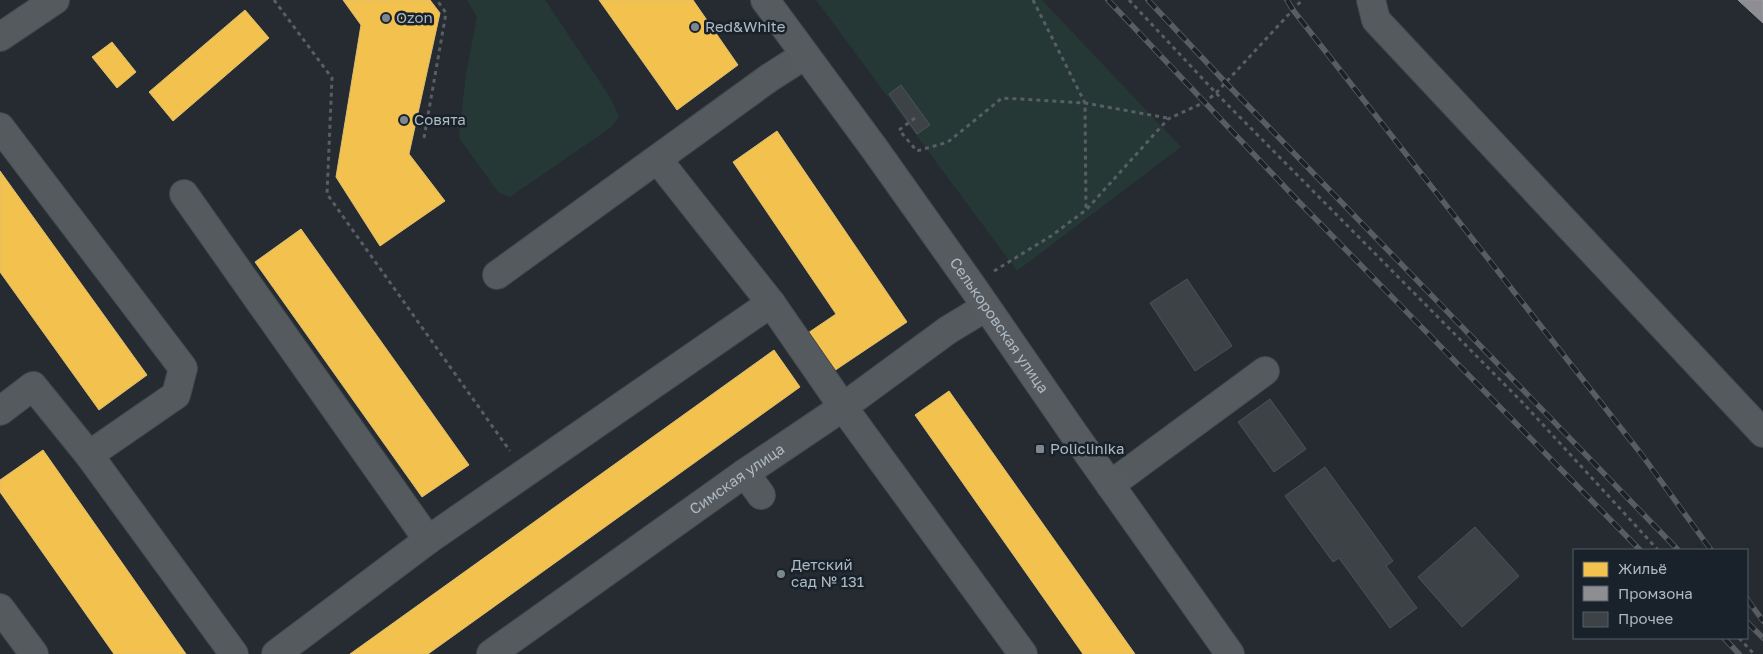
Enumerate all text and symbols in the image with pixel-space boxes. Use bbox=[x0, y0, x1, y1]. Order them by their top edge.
place label: Ozon bbox=[396, 8, 433, 26]
marker: Ozon bbox=[380, 12, 392, 24]
place label: Red&White bbox=[705, 17, 786, 35]
marker: Red&White bbox=[689, 21, 701, 33]
place label: Совята bbox=[414, 110, 466, 128]
marker: Совята bbox=[398, 114, 410, 126]
street label: Селькоровская улица bbox=[947, 254, 1053, 396]
street label: Симская улица bbox=[686, 439, 788, 518]
place label: Policlinika bbox=[1050, 439, 1125, 457]
marker: Policlinika bbox=[1034, 443, 1046, 455]
legend bbox=[1573, 549, 1748, 639]
place label: Детский сад № 131 bbox=[791, 555, 864, 590]
text: Жильё bbox=[1618, 559, 1667, 577]
marker: Детский сад № 131 bbox=[775, 568, 787, 580]
text: Промзона bbox=[1618, 584, 1693, 602]
text: Прочее bbox=[1618, 609, 1674, 627]

